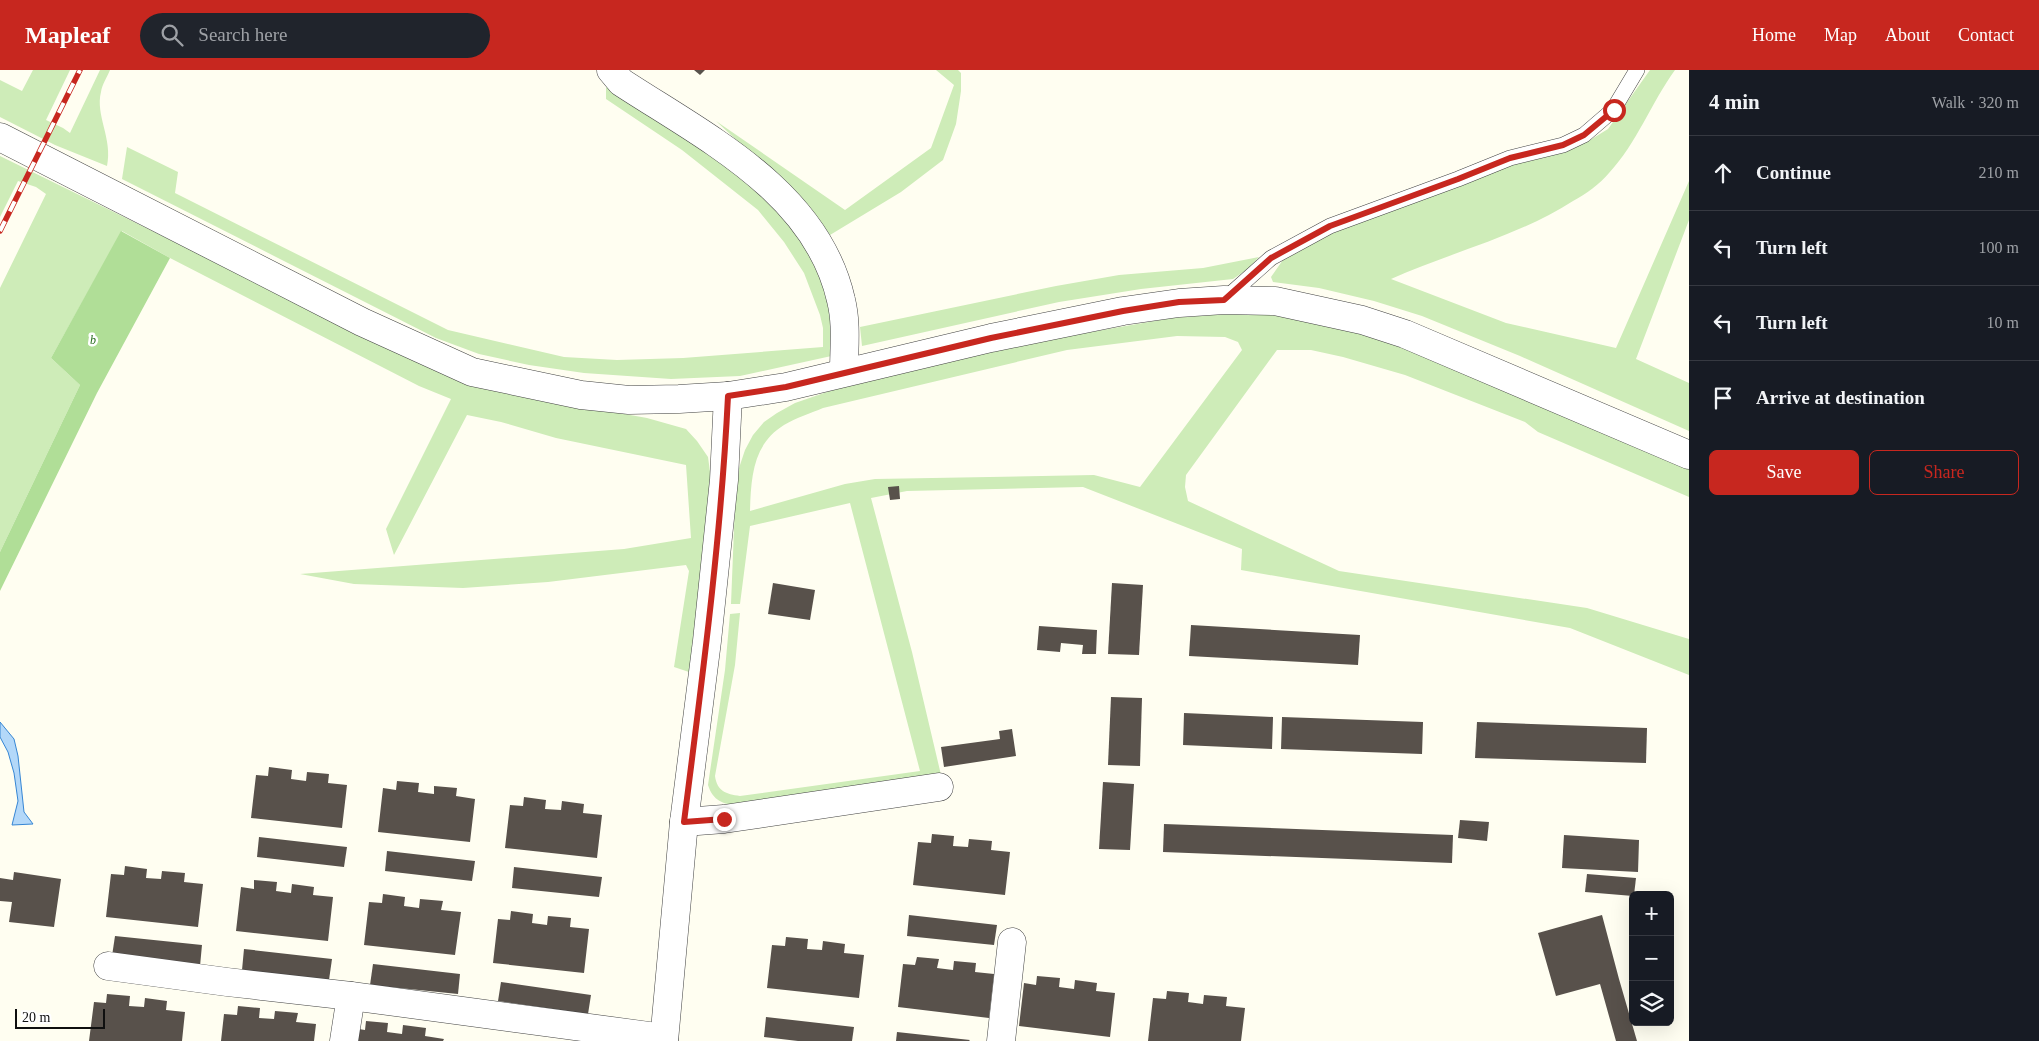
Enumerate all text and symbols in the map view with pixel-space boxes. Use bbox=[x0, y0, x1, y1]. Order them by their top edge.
search box bbox=[140, 13, 490, 58]
icon: search bbox=[158, 21, 186, 49]
text: Mapleaf bbox=[25, 22, 110, 48]
text: Search here bbox=[198, 24, 287, 45]
text: Home bbox=[1752, 25, 1796, 45]
text: Map bbox=[1824, 25, 1857, 45]
text: About bbox=[1885, 25, 1930, 45]
text: Contact bbox=[1958, 25, 2014, 45]
text: 4 min bbox=[1709, 90, 1760, 114]
text: Walk · 320 m bbox=[1932, 94, 2019, 111]
route start bbox=[1603, 99, 1626, 122]
icon: ahead bbox=[1709, 159, 1737, 187]
text: Continue bbox=[1756, 162, 1831, 183]
text: 210 m bbox=[1979, 164, 2019, 181]
icon: left bbox=[1709, 234, 1737, 262]
text: Turn left bbox=[1756, 237, 1828, 258]
text: 100 m bbox=[1979, 239, 2019, 256]
icon: left bbox=[1709, 309, 1737, 337]
text: Turn left bbox=[1756, 312, 1828, 333]
text: 10 m bbox=[1987, 314, 2019, 331]
park label: b bbox=[90, 333, 96, 347]
icon: arrive bbox=[1709, 384, 1737, 412]
text: Arrive at destination bbox=[1756, 387, 1925, 408]
button: Save bbox=[1709, 450, 1859, 495]
button: Share bbox=[1869, 450, 2019, 495]
route end bbox=[713, 808, 736, 831]
map controls bbox=[1629, 891, 1674, 1026]
button: + bbox=[1629, 891, 1674, 936]
button: − bbox=[1629, 936, 1674, 981]
button: layers bbox=[1629, 981, 1674, 1026]
scale bar bbox=[15, 1006, 105, 1029]
text: 20 m bbox=[22, 1010, 50, 1025]

